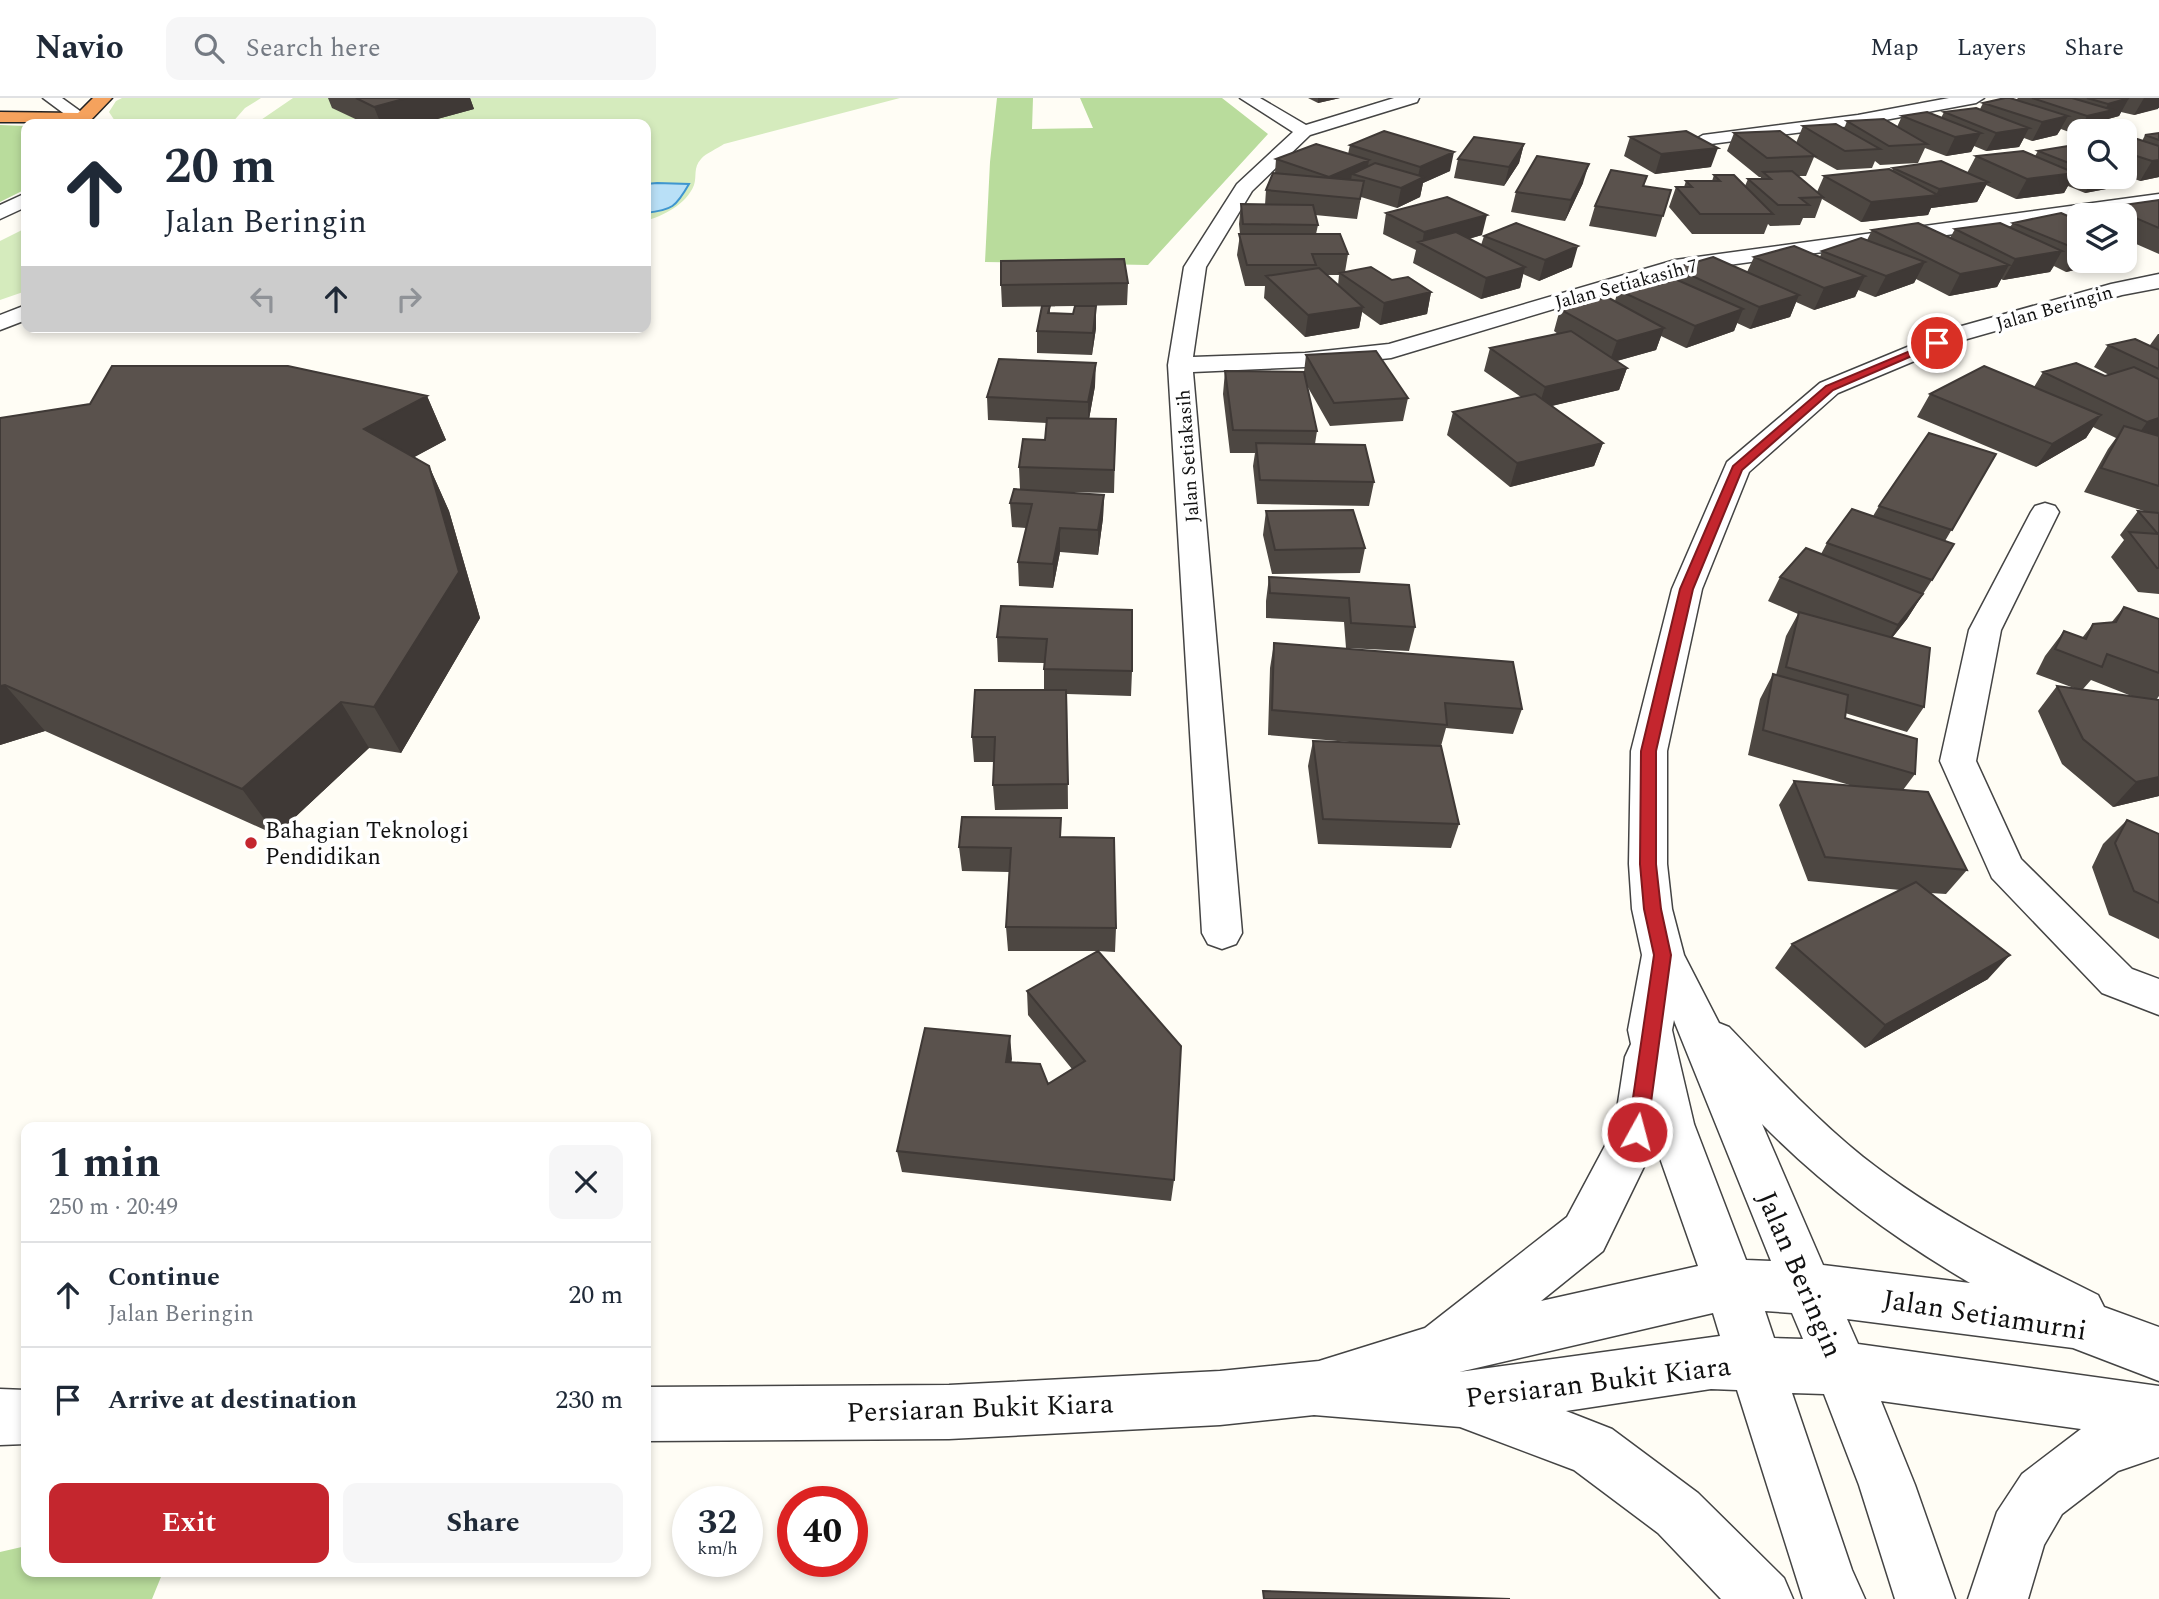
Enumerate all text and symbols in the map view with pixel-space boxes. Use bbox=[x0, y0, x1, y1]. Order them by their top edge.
search box bbox=[166, 17, 656, 80]
text: Navio bbox=[35, 23, 124, 73]
text: Search here bbox=[246, 28, 381, 68]
icon: search bbox=[190, 29, 228, 67]
text: Map bbox=[1870, 30, 1919, 66]
text: Layers bbox=[1957, 30, 2027, 66]
text: Share bbox=[2065, 30, 2124, 66]
map controls bbox=[2067, 119, 2137, 273]
button: search bbox=[2067, 119, 2137, 189]
text: 20 m bbox=[164, 130, 275, 205]
icon: ahead bbox=[49, 147, 140, 238]
text: Jalan Beringin bbox=[164, 198, 367, 247]
button: layers bbox=[2067, 203, 2137, 273]
street label: Jalan Setiakasih 7 bbox=[1551, 251, 1701, 318]
street label: Jalan Beringin bbox=[1993, 278, 2116, 339]
icon: left bbox=[244, 280, 282, 318]
icon: ahead bbox=[317, 280, 355, 318]
icon: right bbox=[390, 280, 428, 318]
pin bbox=[1907, 313, 1967, 373]
icon: arrive bbox=[1918, 324, 1956, 362]
street label: Jalan Setiakasih bbox=[1169, 389, 1208, 523]
place label: Bahagian Teknologi Pendidikan bbox=[265, 814, 469, 875]
marker: Bahagian Teknologi Pendidikan bbox=[243, 835, 259, 851]
position arrow bbox=[1600, 1095, 1674, 1169]
text: 1 min bbox=[49, 1132, 161, 1195]
button: close bbox=[549, 1145, 623, 1219]
street label: Jalan Beringin bbox=[1745, 1184, 1854, 1365]
text: 250 m · 20:49 bbox=[49, 1190, 178, 1225]
text: Continue bbox=[108, 1257, 220, 1297]
text: 20 m bbox=[568, 1275, 623, 1315]
icon: ahead bbox=[49, 1276, 87, 1314]
street label: Jalan Setiamurni bbox=[1880, 1278, 2090, 1353]
text: Jalan Beringin bbox=[108, 1297, 254, 1332]
street label: Persiaran Bukit Kiara bbox=[1463, 1345, 1734, 1420]
text: Arrive at destination bbox=[108, 1380, 357, 1420]
text: 230 m bbox=[555, 1380, 623, 1420]
icon: arrive bbox=[49, 1381, 87, 1419]
street label: Persiaran Bukit Kiara bbox=[846, 1382, 1115, 1435]
button: Exit bbox=[49, 1483, 329, 1563]
button: Share bbox=[343, 1483, 623, 1563]
speed limit sign: 40 bbox=[777, 1486, 868, 1577]
text: 32 bbox=[698, 1496, 737, 1549]
text: km/h bbox=[697, 1535, 738, 1562]

